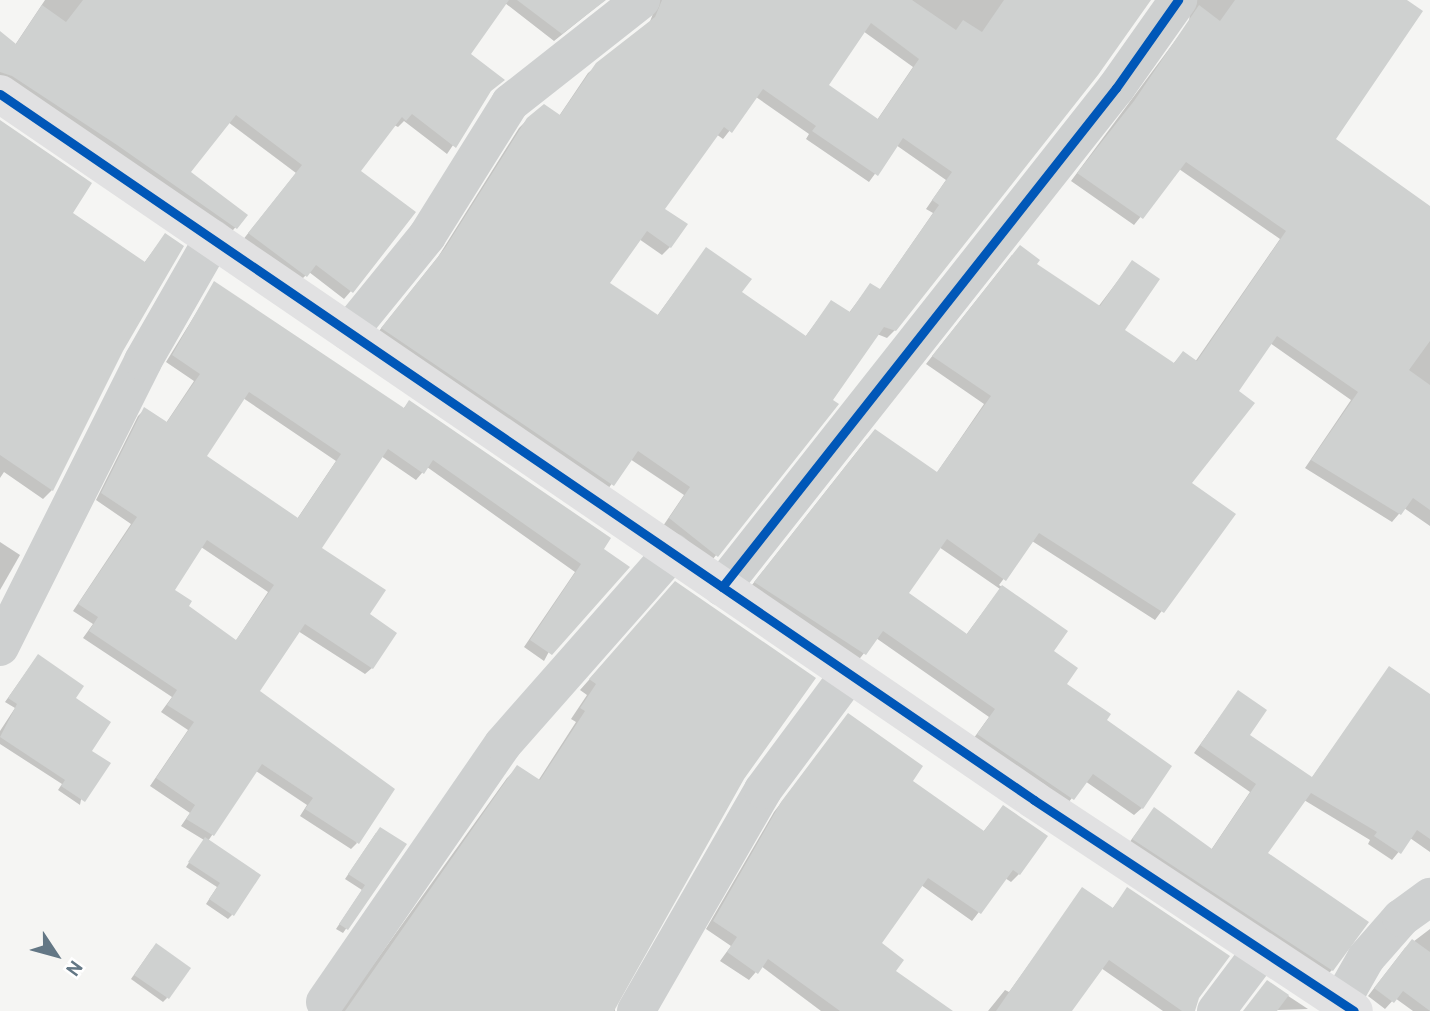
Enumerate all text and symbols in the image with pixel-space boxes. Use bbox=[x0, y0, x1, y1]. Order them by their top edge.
north arrow bbox=[21, 920, 91, 990]
text: N bbox=[59, 955, 87, 980]

